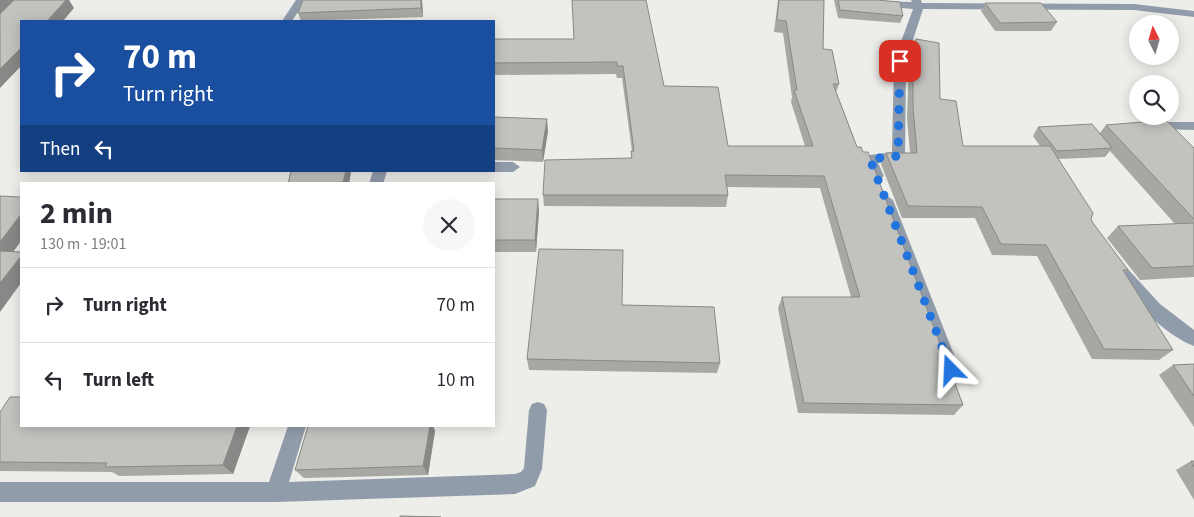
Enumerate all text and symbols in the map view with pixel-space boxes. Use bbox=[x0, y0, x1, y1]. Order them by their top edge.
north arrow bbox=[1129, 15, 1179, 65]
map controls bbox=[1129, 15, 1179, 125]
text: 70 m bbox=[123, 32, 197, 82]
icon: right bbox=[40, 40, 105, 105]
pin bbox=[879, 40, 921, 82]
icon: arrive bbox=[886, 47, 914, 75]
button: search bbox=[1129, 75, 1179, 125]
text: Turn right bbox=[123, 78, 213, 110]
icon: left bbox=[90, 135, 118, 163]
text: Then bbox=[40, 136, 80, 163]
text: 2 min bbox=[40, 192, 113, 235]
button: close bbox=[423, 199, 475, 251]
text: 130 m · 19:01 bbox=[40, 233, 127, 255]
icon: right bbox=[40, 291, 68, 319]
text: Turn right bbox=[83, 292, 167, 319]
text: 70 m bbox=[437, 292, 475, 319]
position arrow bbox=[924, 343, 976, 395]
icon: left bbox=[40, 366, 68, 394]
text: Turn left bbox=[83, 367, 154, 394]
text: 10 m bbox=[437, 367, 475, 394]

